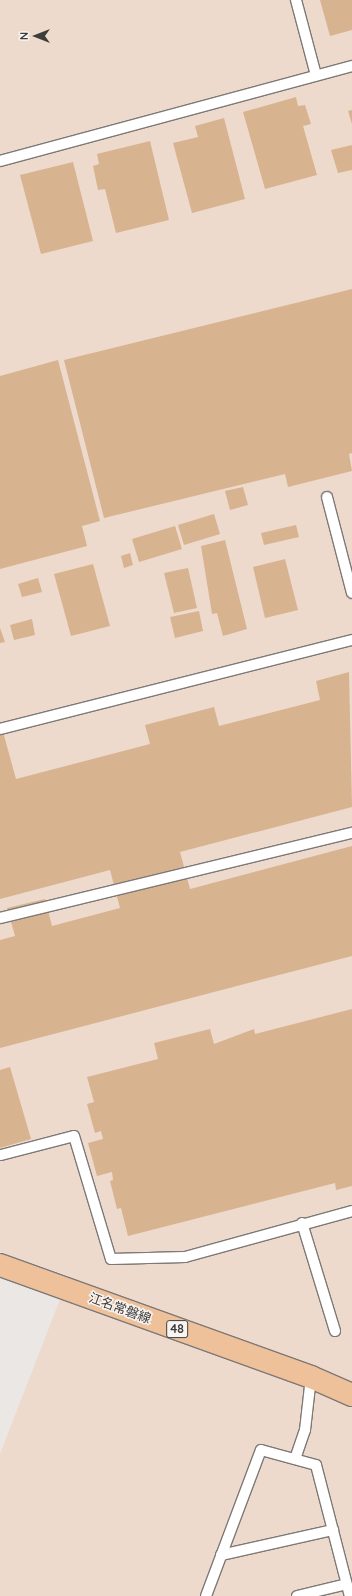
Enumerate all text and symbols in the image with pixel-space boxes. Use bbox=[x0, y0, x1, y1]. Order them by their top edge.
north arrow bbox=[16, 16, 56, 56]
text: N bbox=[17, 32, 31, 40]
street label: 江名常磐線 bbox=[87, 1290, 153, 1326]
road number: 48 bbox=[166, 1319, 188, 1339]

